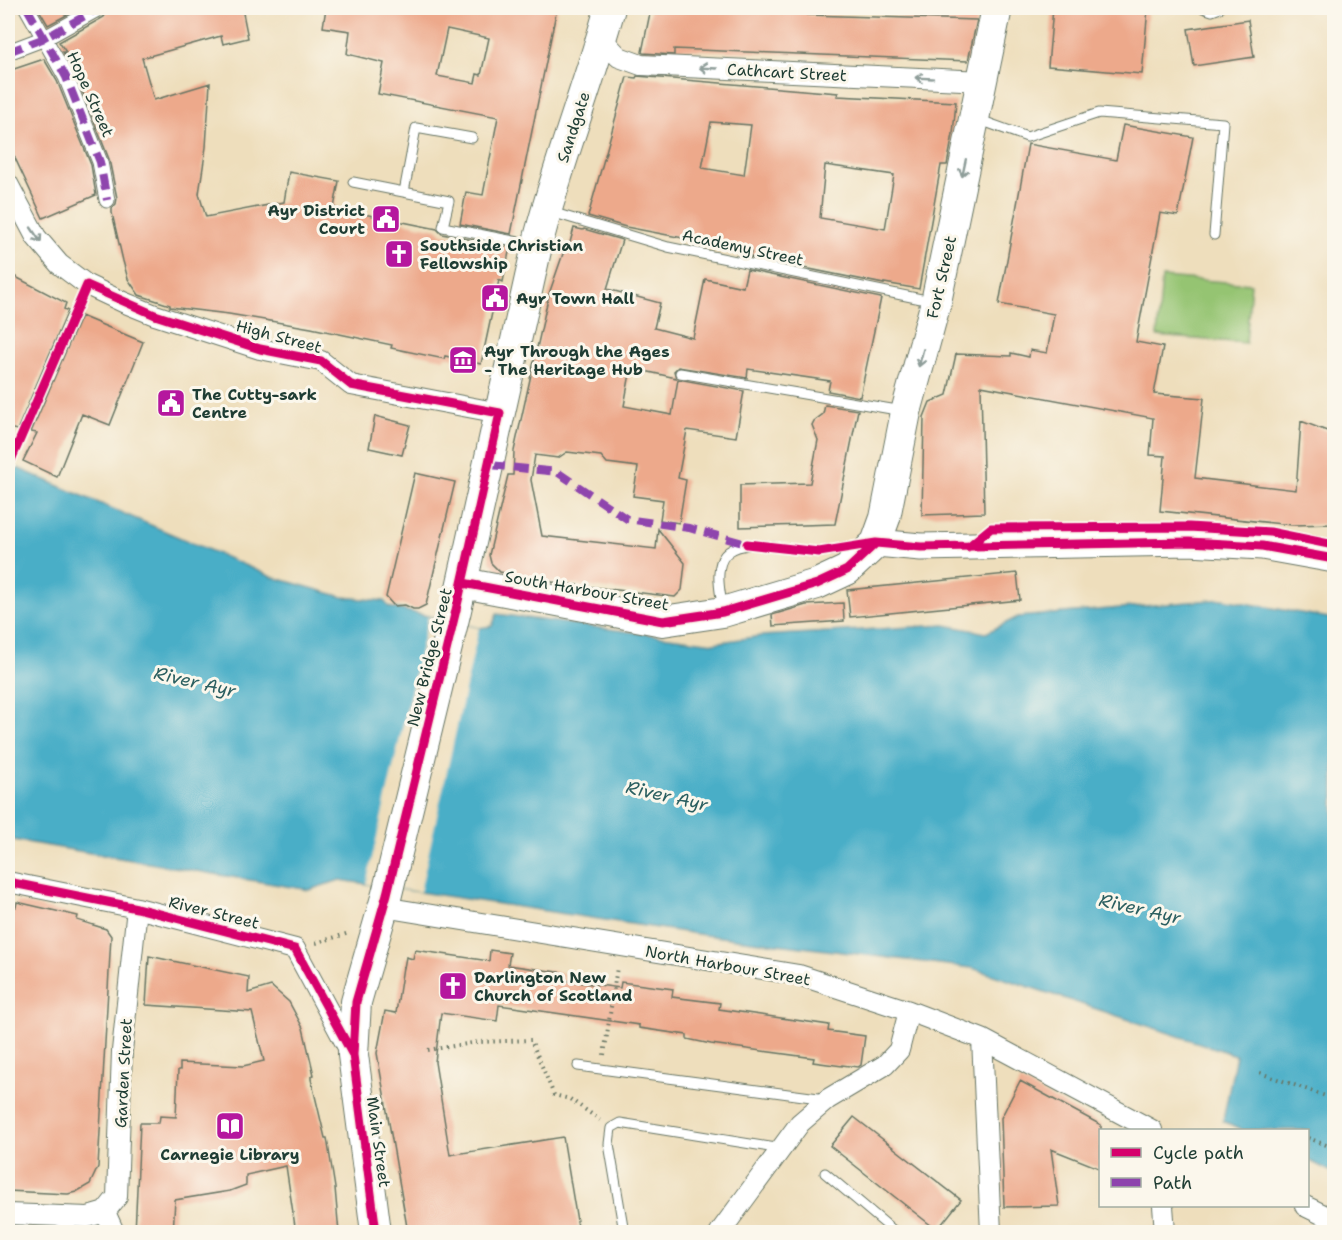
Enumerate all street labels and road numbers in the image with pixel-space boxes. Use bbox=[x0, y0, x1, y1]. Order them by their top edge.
street label: Hope Street bbox=[62, 48, 119, 140]
street label: Cathcart Street bbox=[727, 59, 847, 86]
street label: Sandgate bbox=[552, 89, 595, 165]
street label: Academy Street bbox=[680, 224, 805, 271]
street label: Fort Street bbox=[922, 234, 961, 321]
street label: High Street bbox=[234, 315, 324, 358]
street label: South Harbour Street bbox=[503, 566, 671, 615]
street label: New Bridge Street bbox=[402, 586, 457, 729]
street label: River Street bbox=[166, 891, 261, 934]
street label: North Harbour Street bbox=[644, 941, 812, 990]
street label: Garden Street bbox=[110, 1018, 137, 1128]
street label: Main Street bbox=[362, 1095, 395, 1189]

